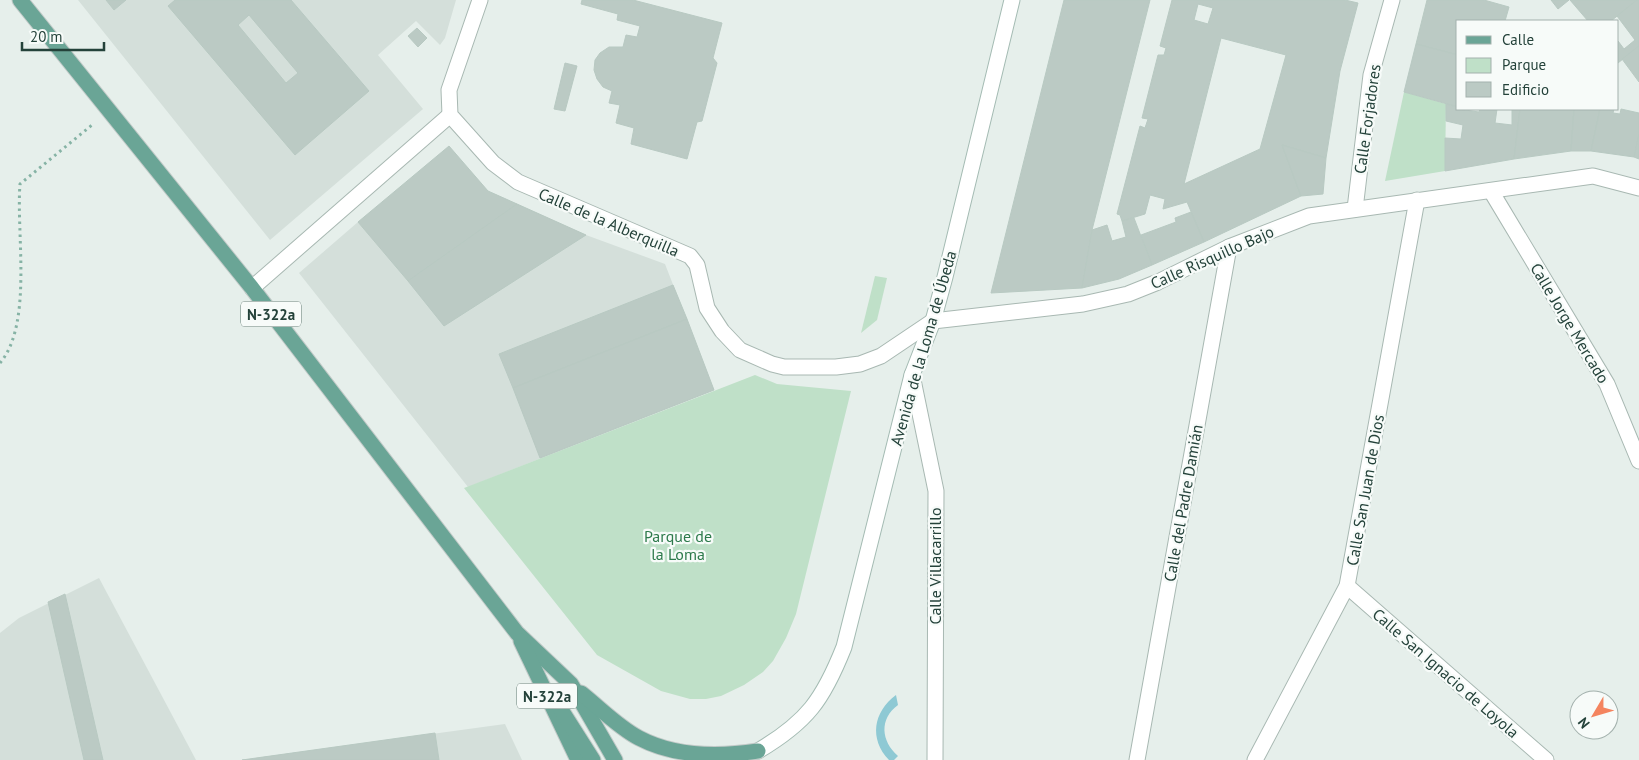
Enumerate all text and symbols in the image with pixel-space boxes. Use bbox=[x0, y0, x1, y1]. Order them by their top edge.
scale bar bbox=[22, 20, 105, 52]
legend bbox=[1456, 20, 1619, 110]
text: 20 m bbox=[30, 27, 63, 46]
text: Calle bbox=[1502, 30, 1534, 49]
text: Parque bbox=[1502, 55, 1546, 74]
street label: Calle Forjadores bbox=[1349, 63, 1385, 175]
text: Edificio bbox=[1502, 80, 1549, 99]
street label: Calle de la Alberquilla bbox=[536, 183, 682, 261]
street label: Calle Risquillo Bajo bbox=[1147, 221, 1277, 293]
street label: Avenida de la Loma de Úbeda bbox=[886, 248, 960, 448]
street label: Calle Jorge Mercado bbox=[1526, 259, 1614, 387]
road number: N-322a bbox=[241, 302, 301, 326]
street label: Calle San Juan de Dios bbox=[1342, 413, 1388, 567]
street label: Calle del Padre Damián bbox=[1159, 423, 1207, 583]
street label: Calle Villacarrillo bbox=[925, 508, 945, 624]
park label: Parque de la Loma bbox=[644, 526, 712, 564]
street label: Calle San Ignacio de Loyola bbox=[1369, 604, 1523, 742]
road number: N-322a bbox=[517, 684, 577, 708]
north arrow bbox=[1569, 690, 1619, 740]
text: N bbox=[1574, 714, 1594, 732]

